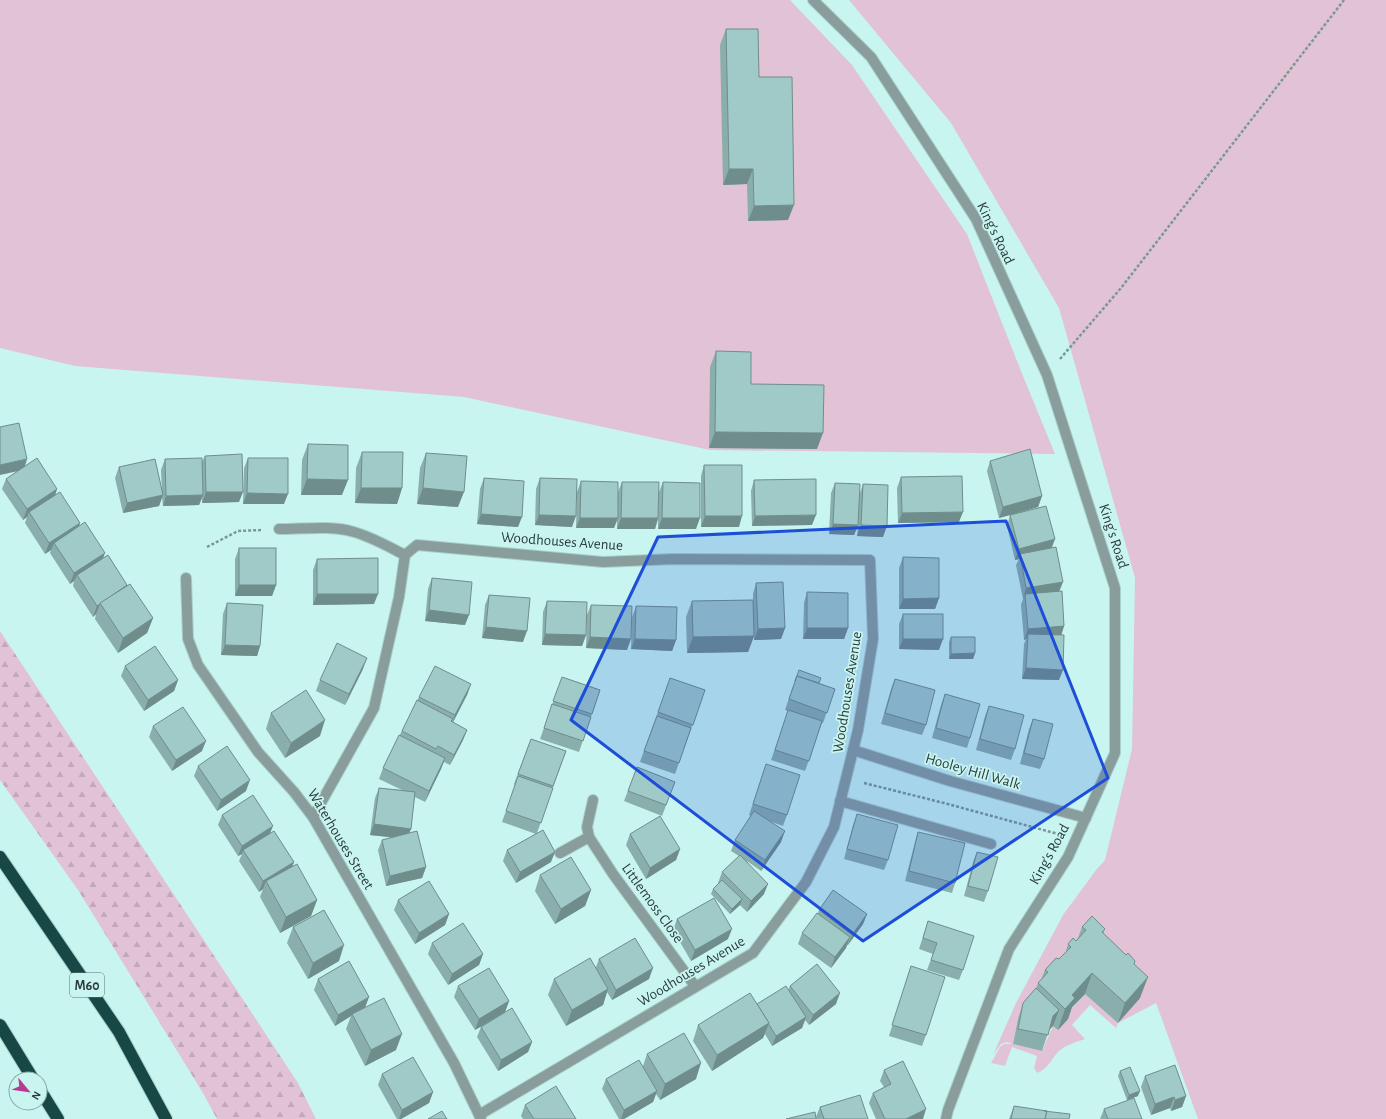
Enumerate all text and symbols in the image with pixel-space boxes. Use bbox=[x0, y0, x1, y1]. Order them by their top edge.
street label: King's Road bbox=[974, 200, 1017, 267]
street label: King's Road bbox=[1096, 502, 1131, 571]
street label: Woodhouses Avenue bbox=[500, 530, 624, 553]
street label: Woodhouses Avenue bbox=[831, 630, 864, 754]
street label: Hooley Hill Walk bbox=[924, 751, 1022, 792]
street label: Waterhouses Street bbox=[305, 786, 377, 892]
street label: King's Road bbox=[1027, 821, 1072, 887]
street label: Littlemoss Close bbox=[619, 861, 686, 946]
street label: Woodhouses Avenue bbox=[635, 933, 748, 1009]
road number: M60 bbox=[70, 973, 104, 997]
north arrow bbox=[8, 1071, 48, 1111]
text: N bbox=[30, 1090, 43, 1102]

